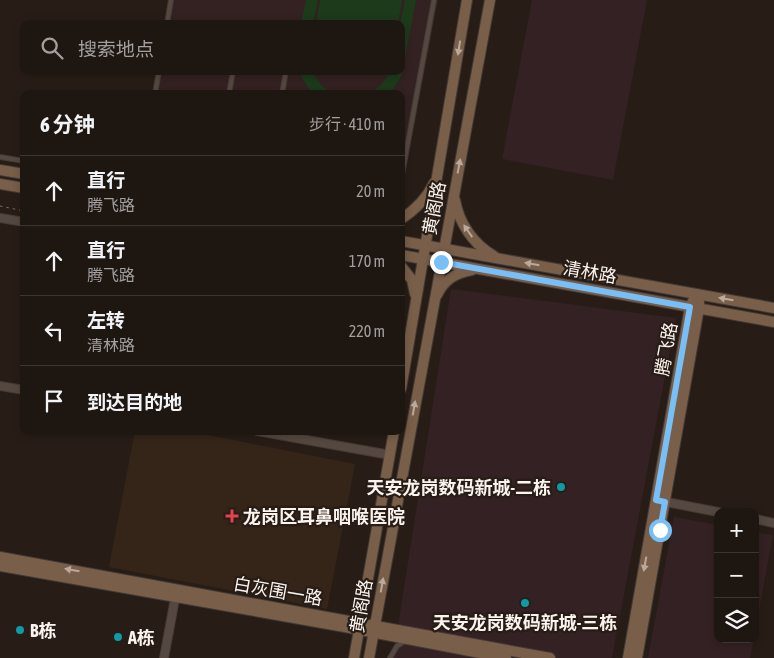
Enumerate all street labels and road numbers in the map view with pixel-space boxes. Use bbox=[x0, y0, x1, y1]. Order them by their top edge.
street label: 黄阁路 bbox=[419, 179, 449, 237]
street label: 清林路 bbox=[562, 257, 618, 287]
street label: 腾飞路 bbox=[651, 321, 681, 377]
street label: 白灰围一路 bbox=[232, 573, 324, 609]
street label: 黄阁路 bbox=[346, 578, 376, 634]

